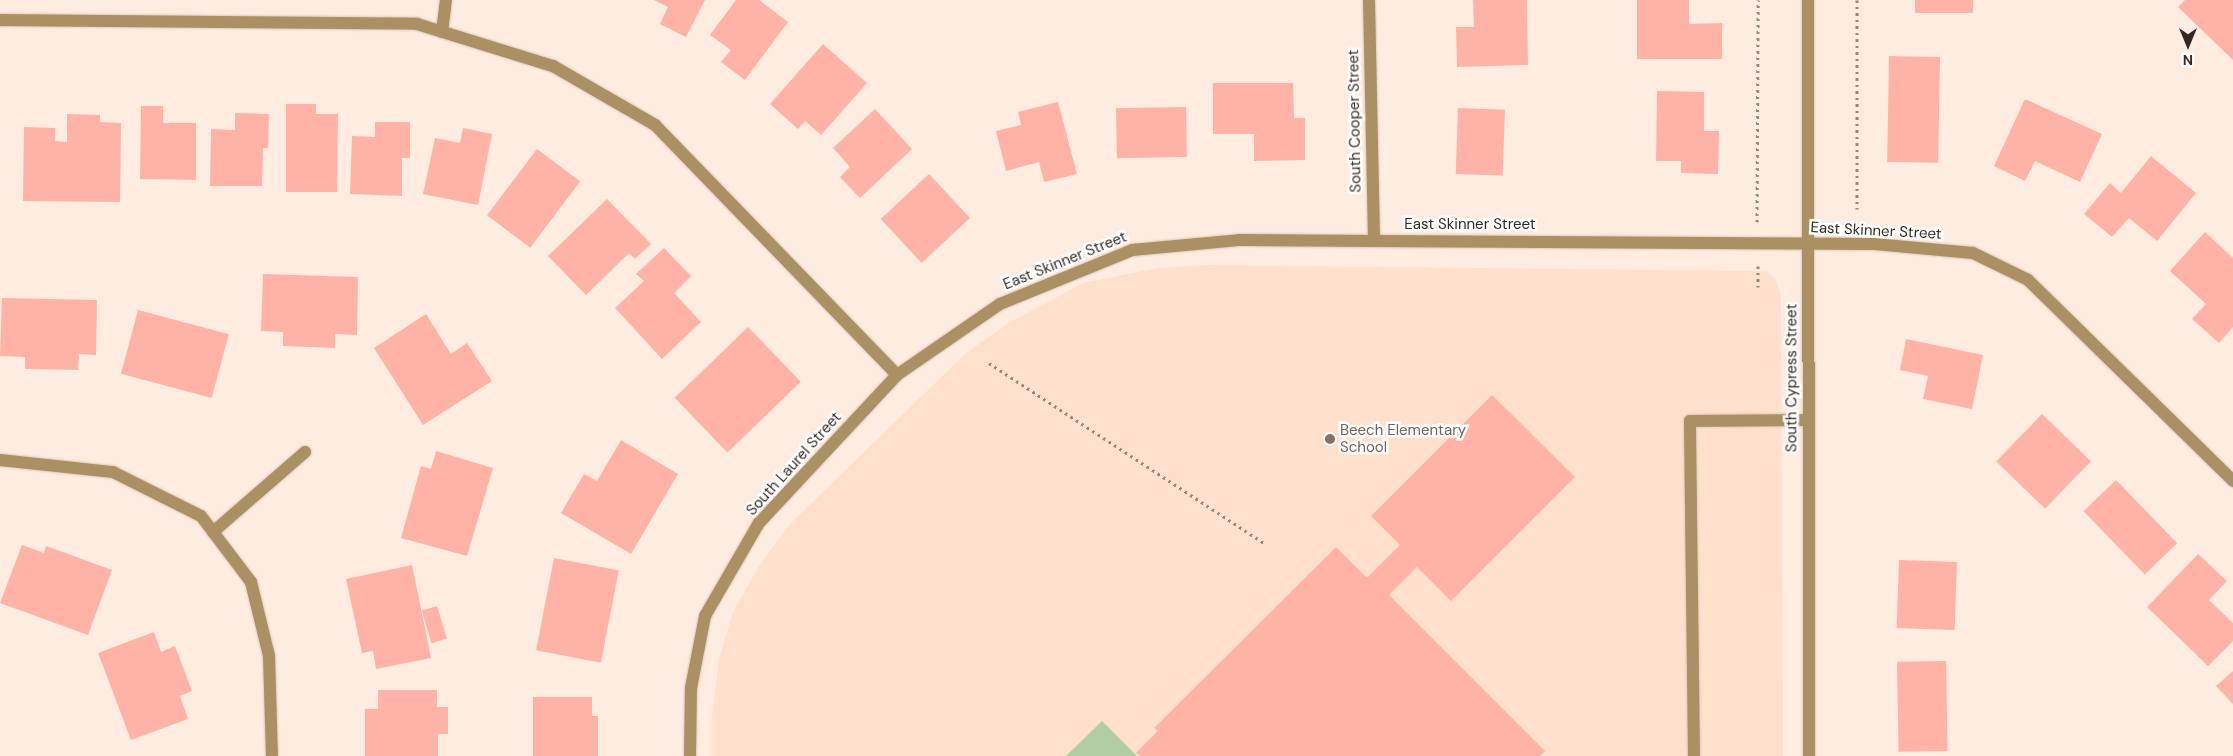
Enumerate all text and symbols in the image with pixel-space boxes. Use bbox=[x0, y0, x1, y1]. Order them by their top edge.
north arrow bbox=[2163, 20, 2213, 70]
street label: South Cooper Street bbox=[1345, 49, 1365, 193]
text: N bbox=[2183, 51, 2193, 69]
street label: East Skinner Street bbox=[1404, 216, 1536, 234]
street label: East Skinner Street bbox=[1810, 219, 1942, 243]
street label: East Skinner Street bbox=[1001, 228, 1129, 294]
street label: South Cypress Street bbox=[1783, 304, 1801, 452]
street label: South Laurel Street bbox=[743, 409, 845, 519]
place label: Beech Elementary School bbox=[1340, 421, 1466, 456]
marker: Beech Elementary School bbox=[1324, 433, 1336, 445]

